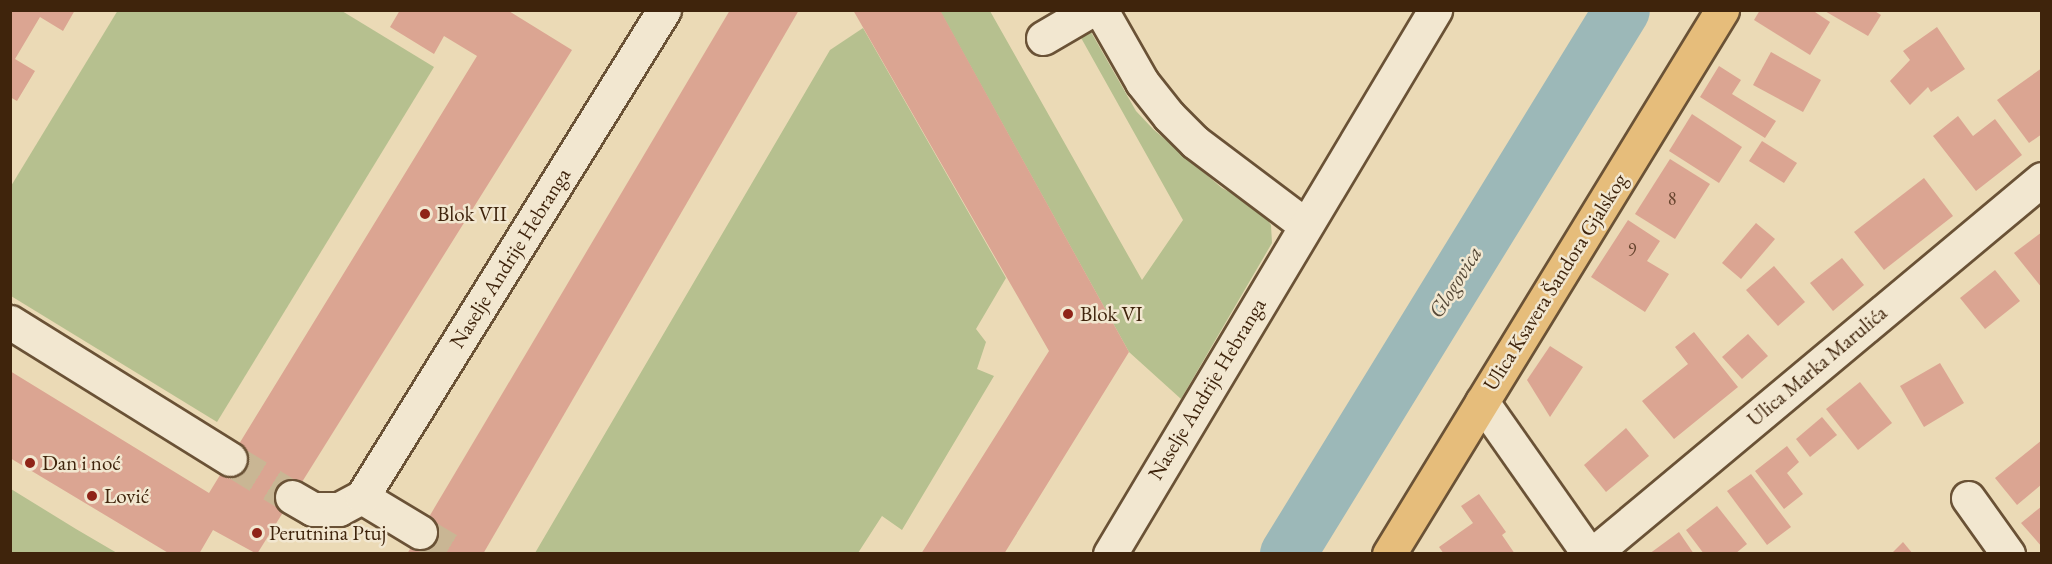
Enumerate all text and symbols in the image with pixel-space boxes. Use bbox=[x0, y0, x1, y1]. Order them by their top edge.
street label: Naselje Andrije Hebranga bbox=[444, 163, 576, 353]
street label: Ulica Ksavera Šandora Gjalskog bbox=[1478, 169, 1632, 395]
house number: 8 bbox=[1668, 188, 1676, 210]
place label: Blok VII bbox=[437, 201, 507, 227]
marker: Blok VII bbox=[418, 207, 432, 221]
house number: 9 bbox=[1628, 239, 1636, 261]
water label: Glogovica bbox=[1423, 241, 1487, 323]
street label: Naselje Andrije Hebranga bbox=[1143, 293, 1271, 485]
street label: Ulica Marka Marulića bbox=[1742, 300, 1892, 432]
place label: Blok VI bbox=[1080, 301, 1143, 327]
marker: Blok VI bbox=[1061, 307, 1075, 321]
place label: Dan i noć bbox=[42, 450, 121, 476]
marker: Dan i noć bbox=[23, 456, 37, 470]
place label: Lović bbox=[104, 483, 149, 509]
marker: Lović bbox=[85, 489, 99, 503]
place label: Perutnina Ptuj bbox=[269, 520, 386, 546]
marker: Perutnina Ptuj bbox=[250, 526, 264, 540]

